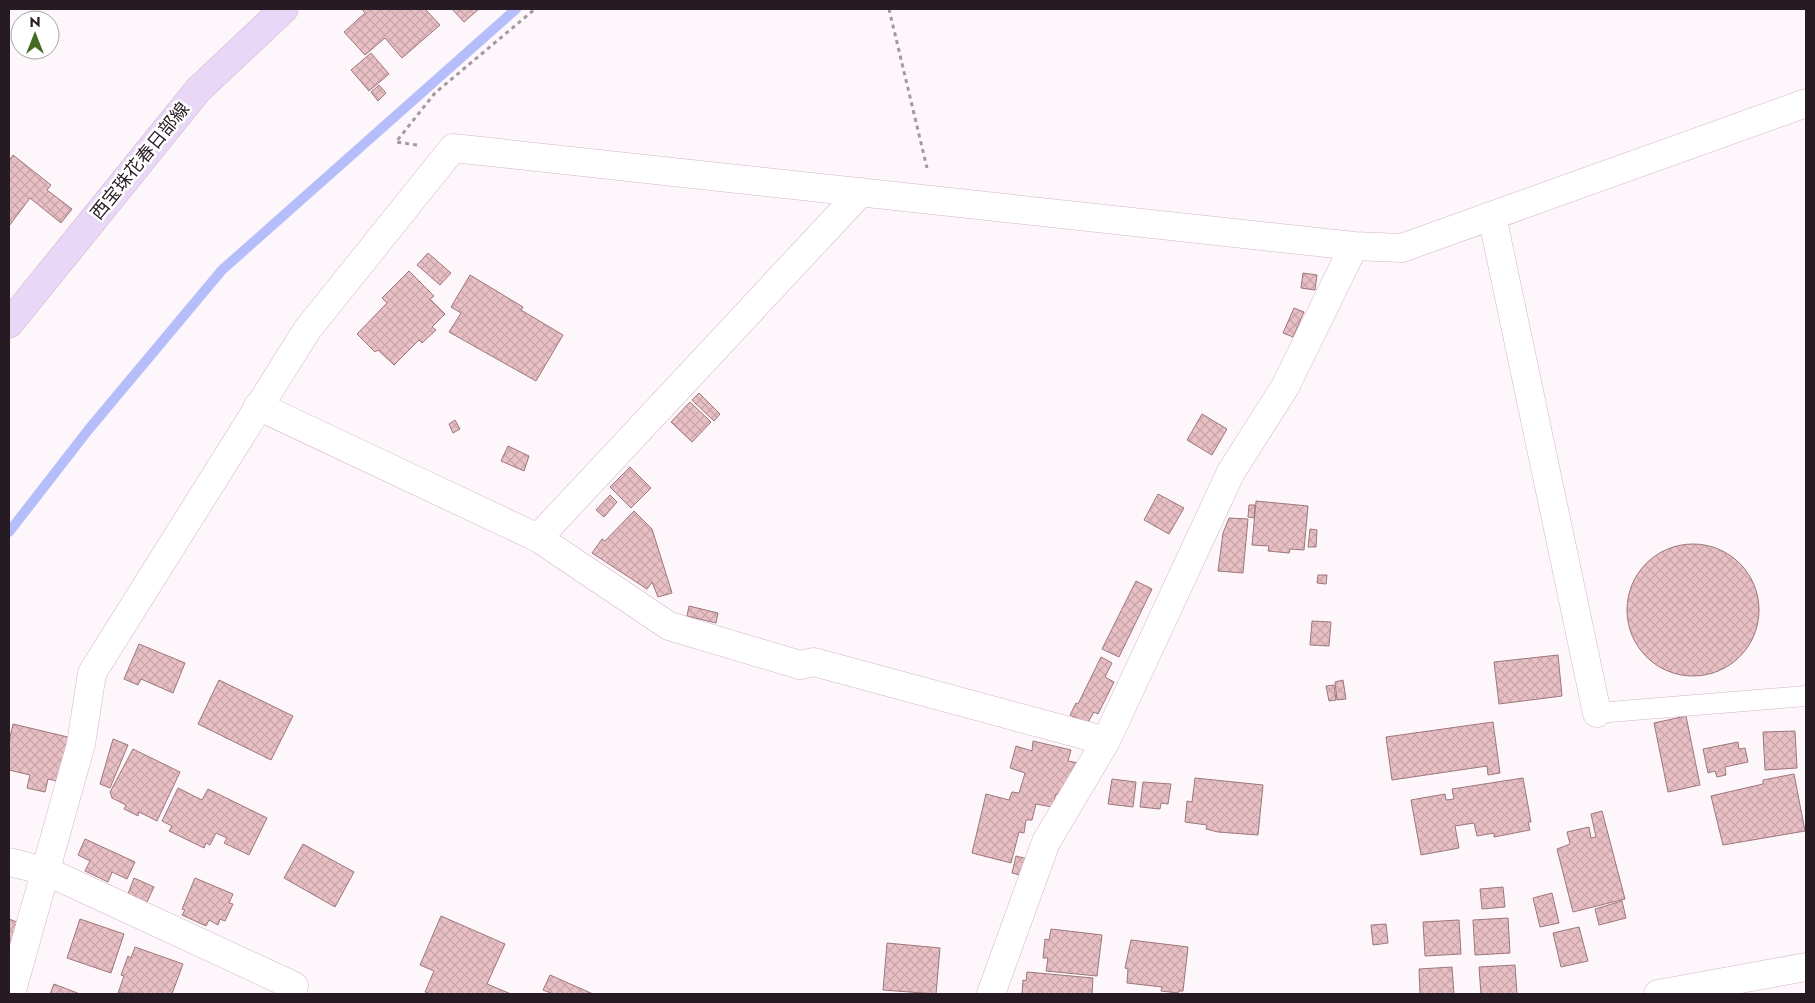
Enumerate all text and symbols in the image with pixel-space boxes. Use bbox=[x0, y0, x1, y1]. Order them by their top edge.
north arrow bbox=[10, 10, 60, 60]
text: N bbox=[29, 12, 41, 32]
street label: 西宝珠花春日部線 bbox=[85, 97, 195, 225]

